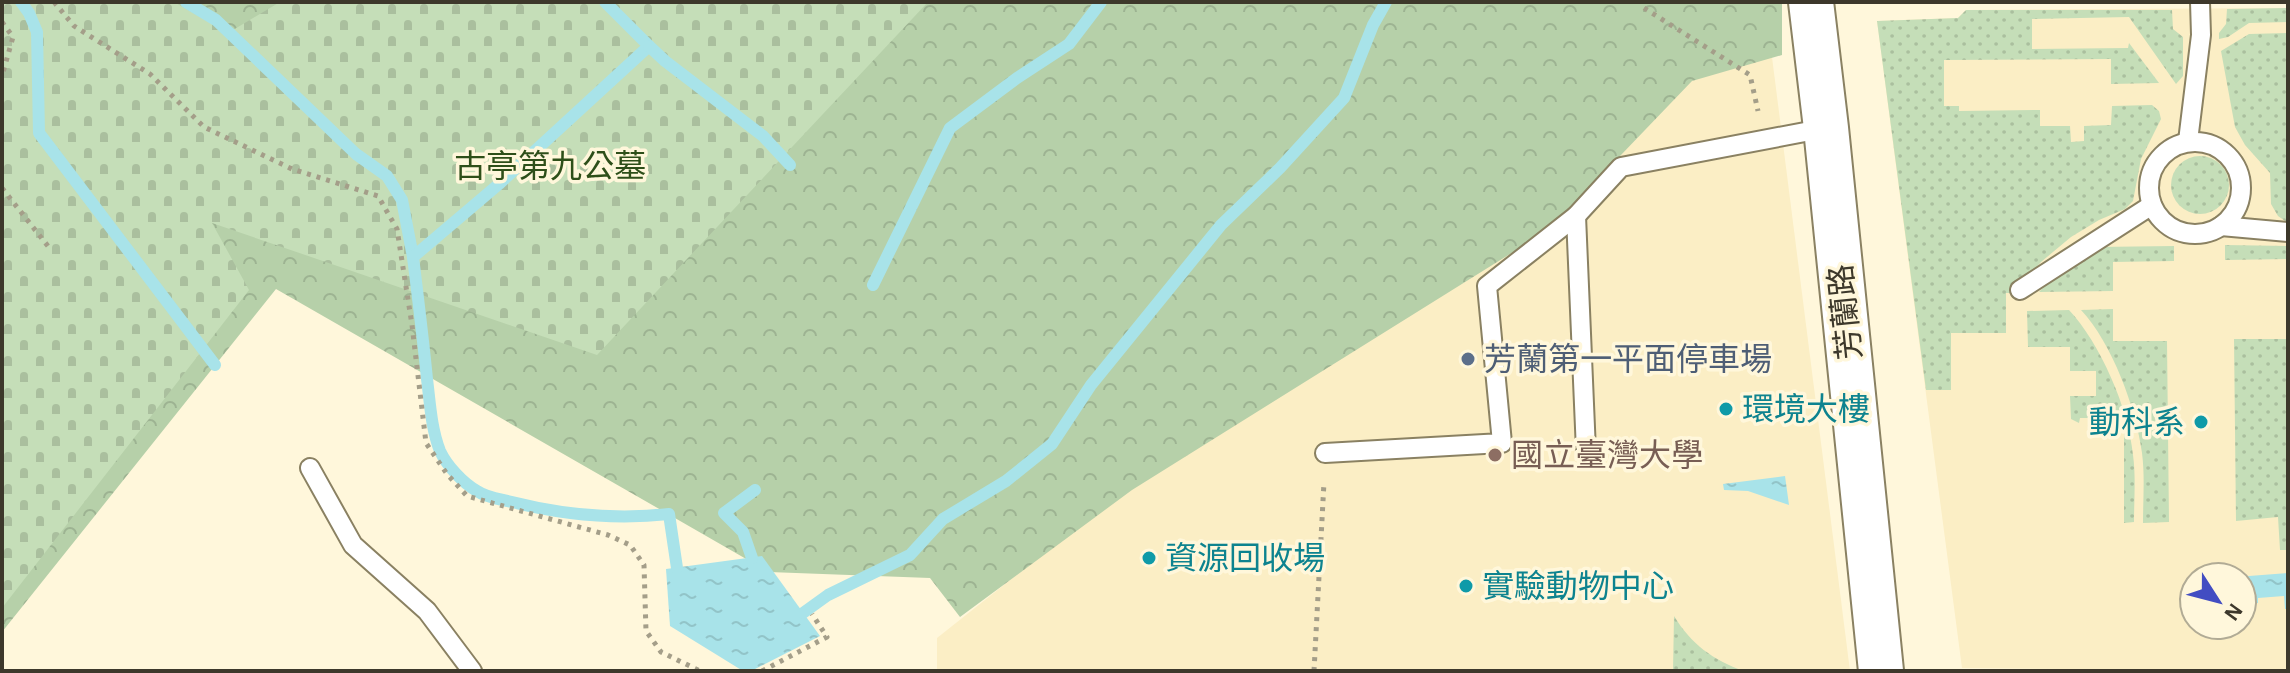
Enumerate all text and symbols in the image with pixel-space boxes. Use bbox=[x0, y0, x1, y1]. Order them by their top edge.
park label: 古亭第九公墓 bbox=[454, 149, 646, 183]
street label: 芳蘭路 bbox=[1823, 262, 1867, 362]
place label: 芳蘭第一平面停車場 bbox=[1484, 342, 1772, 376]
marker: 芳蘭第一平面停車場 bbox=[1459, 350, 1477, 368]
place label: 環境大樓 bbox=[1742, 392, 1870, 426]
marker: 環境大樓 bbox=[1717, 400, 1735, 418]
place label: 動科系 bbox=[2089, 406, 2185, 439]
marker: 動科系 bbox=[2192, 413, 2210, 431]
place label: 國立臺灣大學 bbox=[1511, 438, 1703, 472]
marker: 國立臺灣大學 bbox=[1486, 446, 1504, 464]
place label: 資源回收場 bbox=[1165, 541, 1325, 575]
marker: 資源回收場 bbox=[1140, 549, 1158, 567]
north arrow bbox=[2178, 561, 2258, 641]
place label: 實驗動物中心 bbox=[1482, 569, 1674, 603]
marker: 實驗動物中心 bbox=[1457, 577, 1475, 595]
text: N bbox=[2220, 600, 2247, 625]

